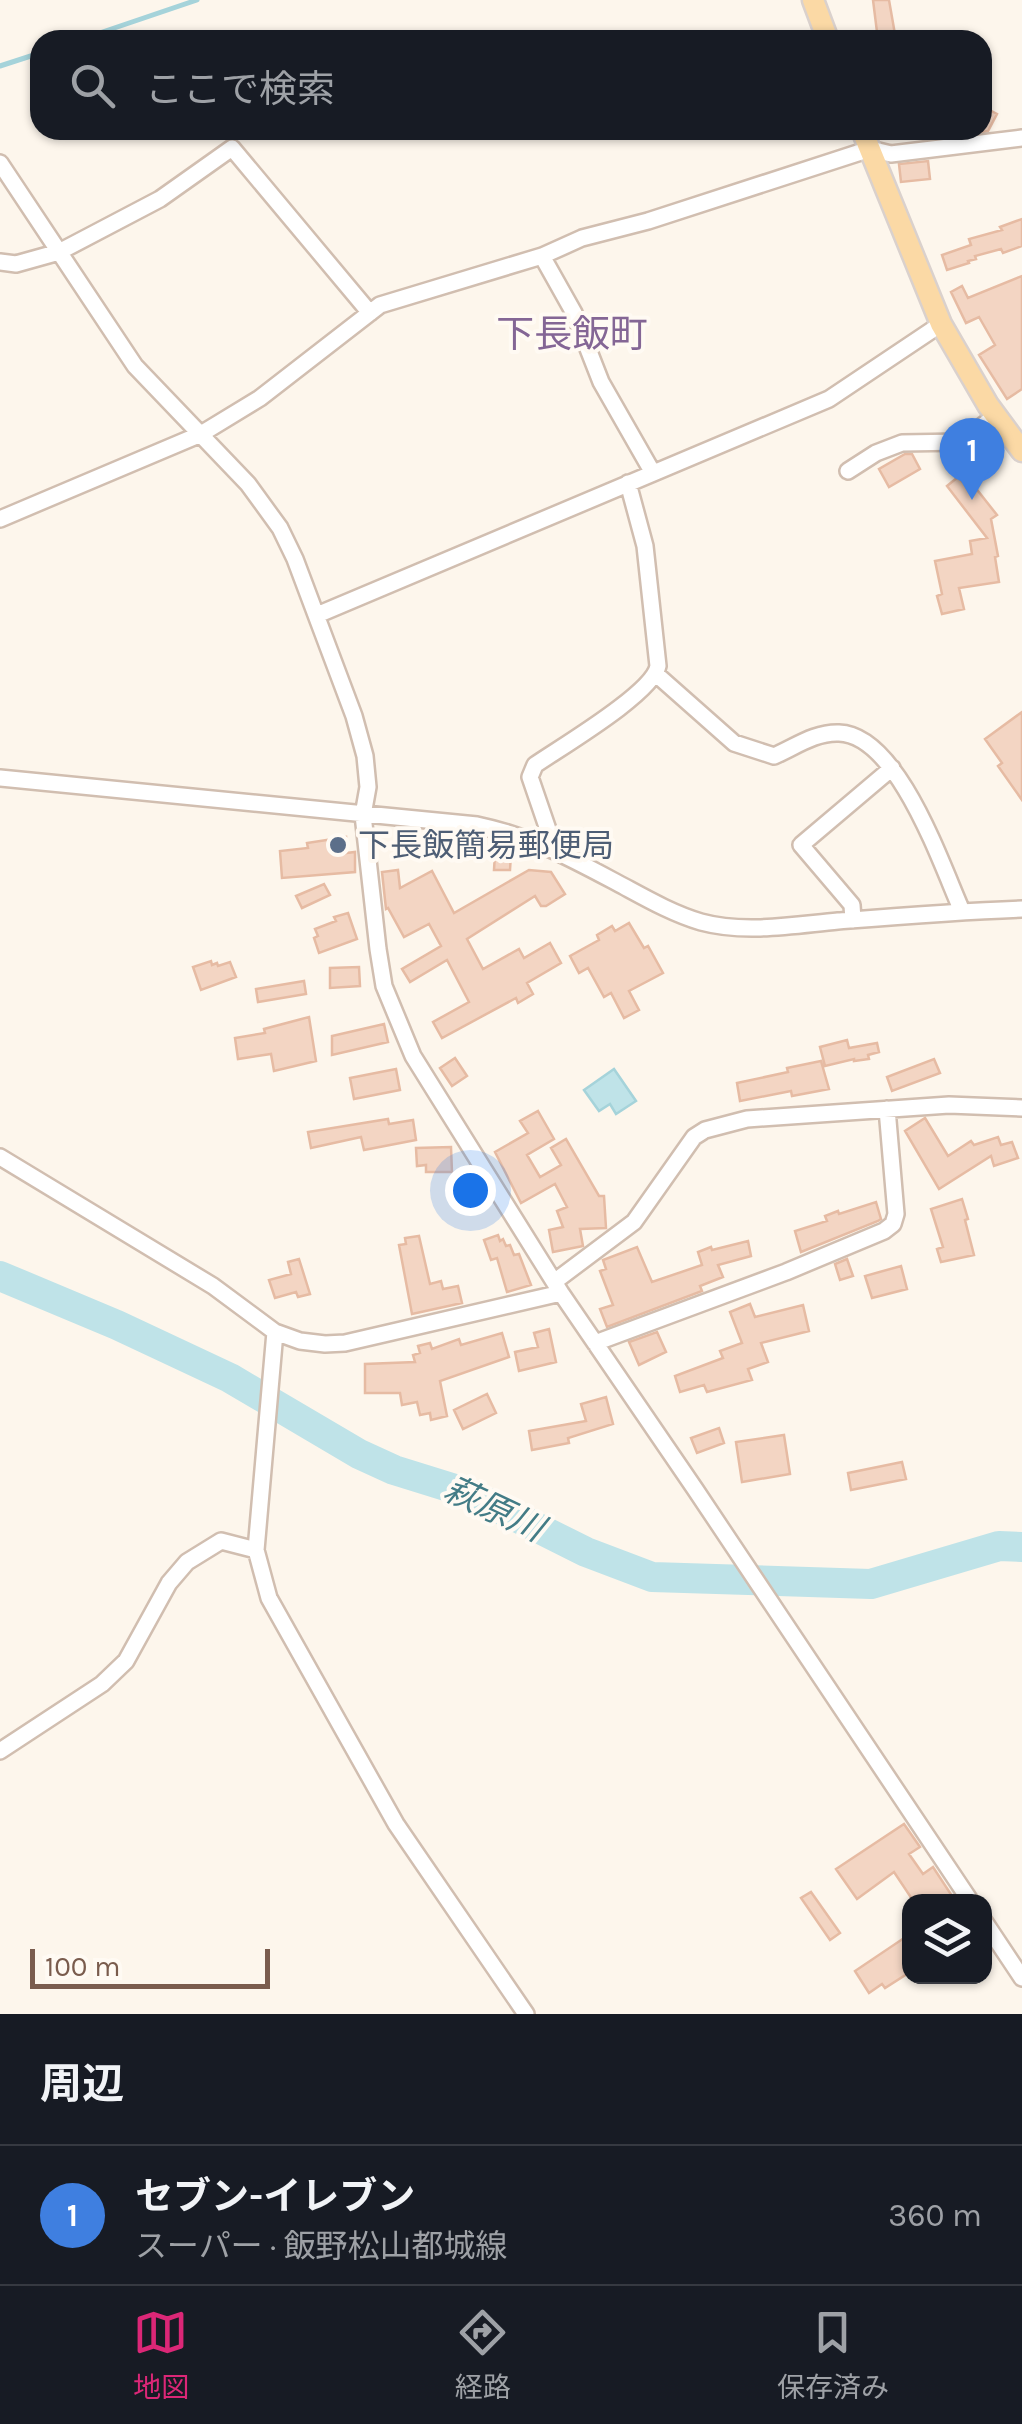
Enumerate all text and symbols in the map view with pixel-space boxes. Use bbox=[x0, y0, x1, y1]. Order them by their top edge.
search box bbox=[30, 30, 992, 140]
icon: search bbox=[65, 58, 120, 113]
text: ここで検索 bbox=[145, 67, 335, 112]
district label: 下長飯町 bbox=[496, 312, 648, 357]
pin: 1 bbox=[940, 418, 1004, 500]
place label: 下長飯簡易郵便局 bbox=[358, 827, 614, 864]
marker: 下長飯簡易郵便局 bbox=[327, 834, 349, 856]
your location bbox=[445, 1165, 496, 1216]
water label: 萩原川 bbox=[438, 1468, 554, 1551]
map controls bbox=[902, 1894, 992, 1984]
button: layers bbox=[902, 1894, 992, 1984]
scale bar bbox=[30, 1944, 270, 1988]
text: 100 m bbox=[45, 1950, 120, 1983]
text: 周辺 bbox=[40, 2059, 124, 2109]
text: セブン-イレブン bbox=[135, 2174, 415, 2219]
text: 1 bbox=[67, 2197, 78, 2234]
text: 360 m bbox=[888, 2197, 982, 2234]
text: スーパー · 飯野松山都城線 bbox=[135, 2228, 508, 2265]
tab: 地図 bbox=[133, 2305, 189, 2405]
tab: 経路 bbox=[455, 2305, 511, 2405]
tab: 保存済み bbox=[777, 2305, 889, 2405]

